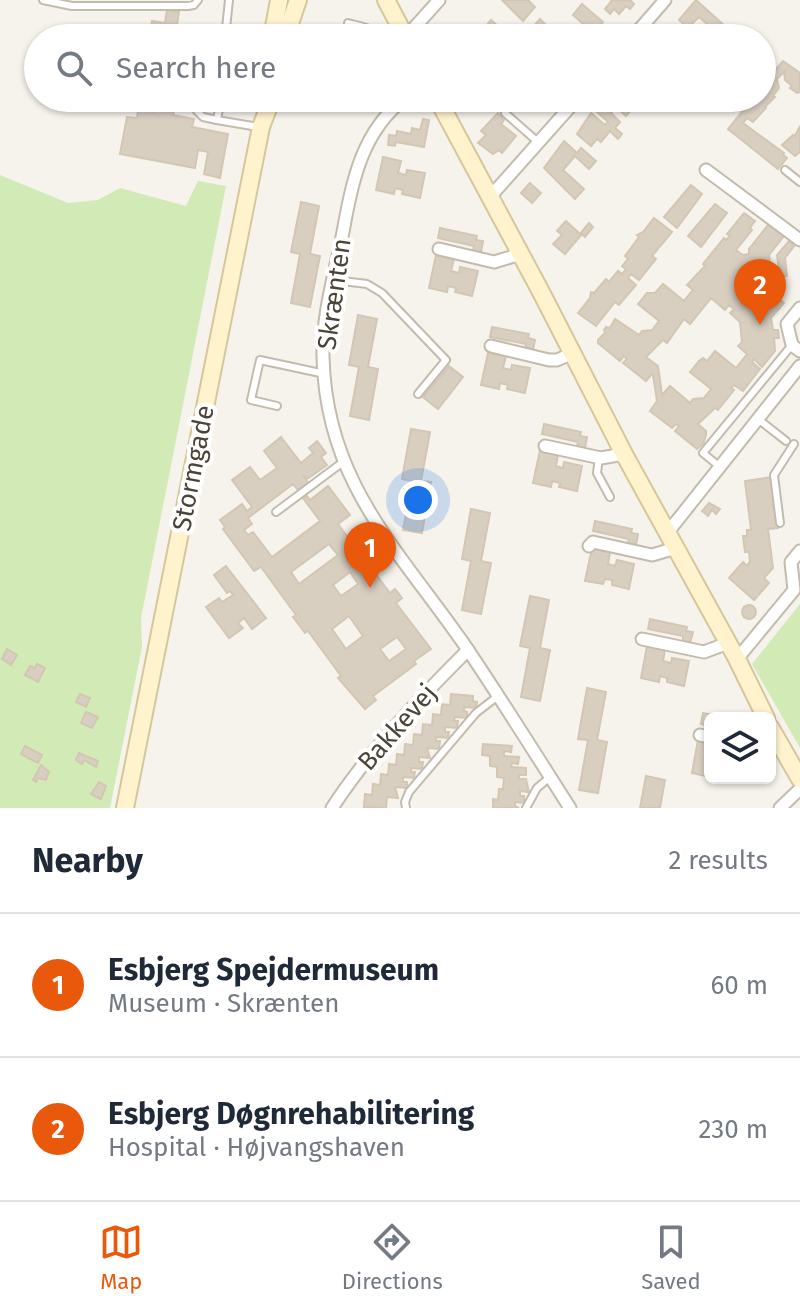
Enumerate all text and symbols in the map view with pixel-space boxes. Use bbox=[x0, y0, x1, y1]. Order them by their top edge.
search box bbox=[24, 24, 776, 112]
icon: search bbox=[52, 46, 96, 90]
text: Search here bbox=[116, 50, 276, 86]
street label: Skrænten bbox=[311, 236, 358, 352]
pin: 2 bbox=[734, 259, 786, 325]
street label: Stormgade bbox=[166, 403, 221, 534]
your location bbox=[398, 480, 438, 520]
pin: 1 bbox=[344, 522, 396, 588]
street label: Bakkevej bbox=[351, 678, 443, 777]
map controls bbox=[704, 712, 776, 784]
button: layers bbox=[704, 712, 776, 784]
text: Nearby bbox=[32, 840, 143, 881]
text: 2 results bbox=[668, 845, 768, 876]
text: Esbjerg Spejdermuseum bbox=[108, 952, 439, 988]
text: 1 bbox=[52, 970, 64, 1001]
text: 60 m bbox=[710, 970, 768, 1001]
text: Museum · Skrænten bbox=[108, 988, 339, 1019]
text: Esbjerg Døgnrehabilitering bbox=[108, 1096, 474, 1132]
text: 2 bbox=[51, 1114, 65, 1145]
text: 230 m bbox=[699, 1114, 768, 1145]
text: Hospital · Højvangshaven bbox=[108, 1132, 405, 1163]
tab: Map bbox=[99, 1220, 143, 1295]
tab: Directions bbox=[342, 1220, 443, 1295]
tab: Saved bbox=[641, 1220, 701, 1295]

